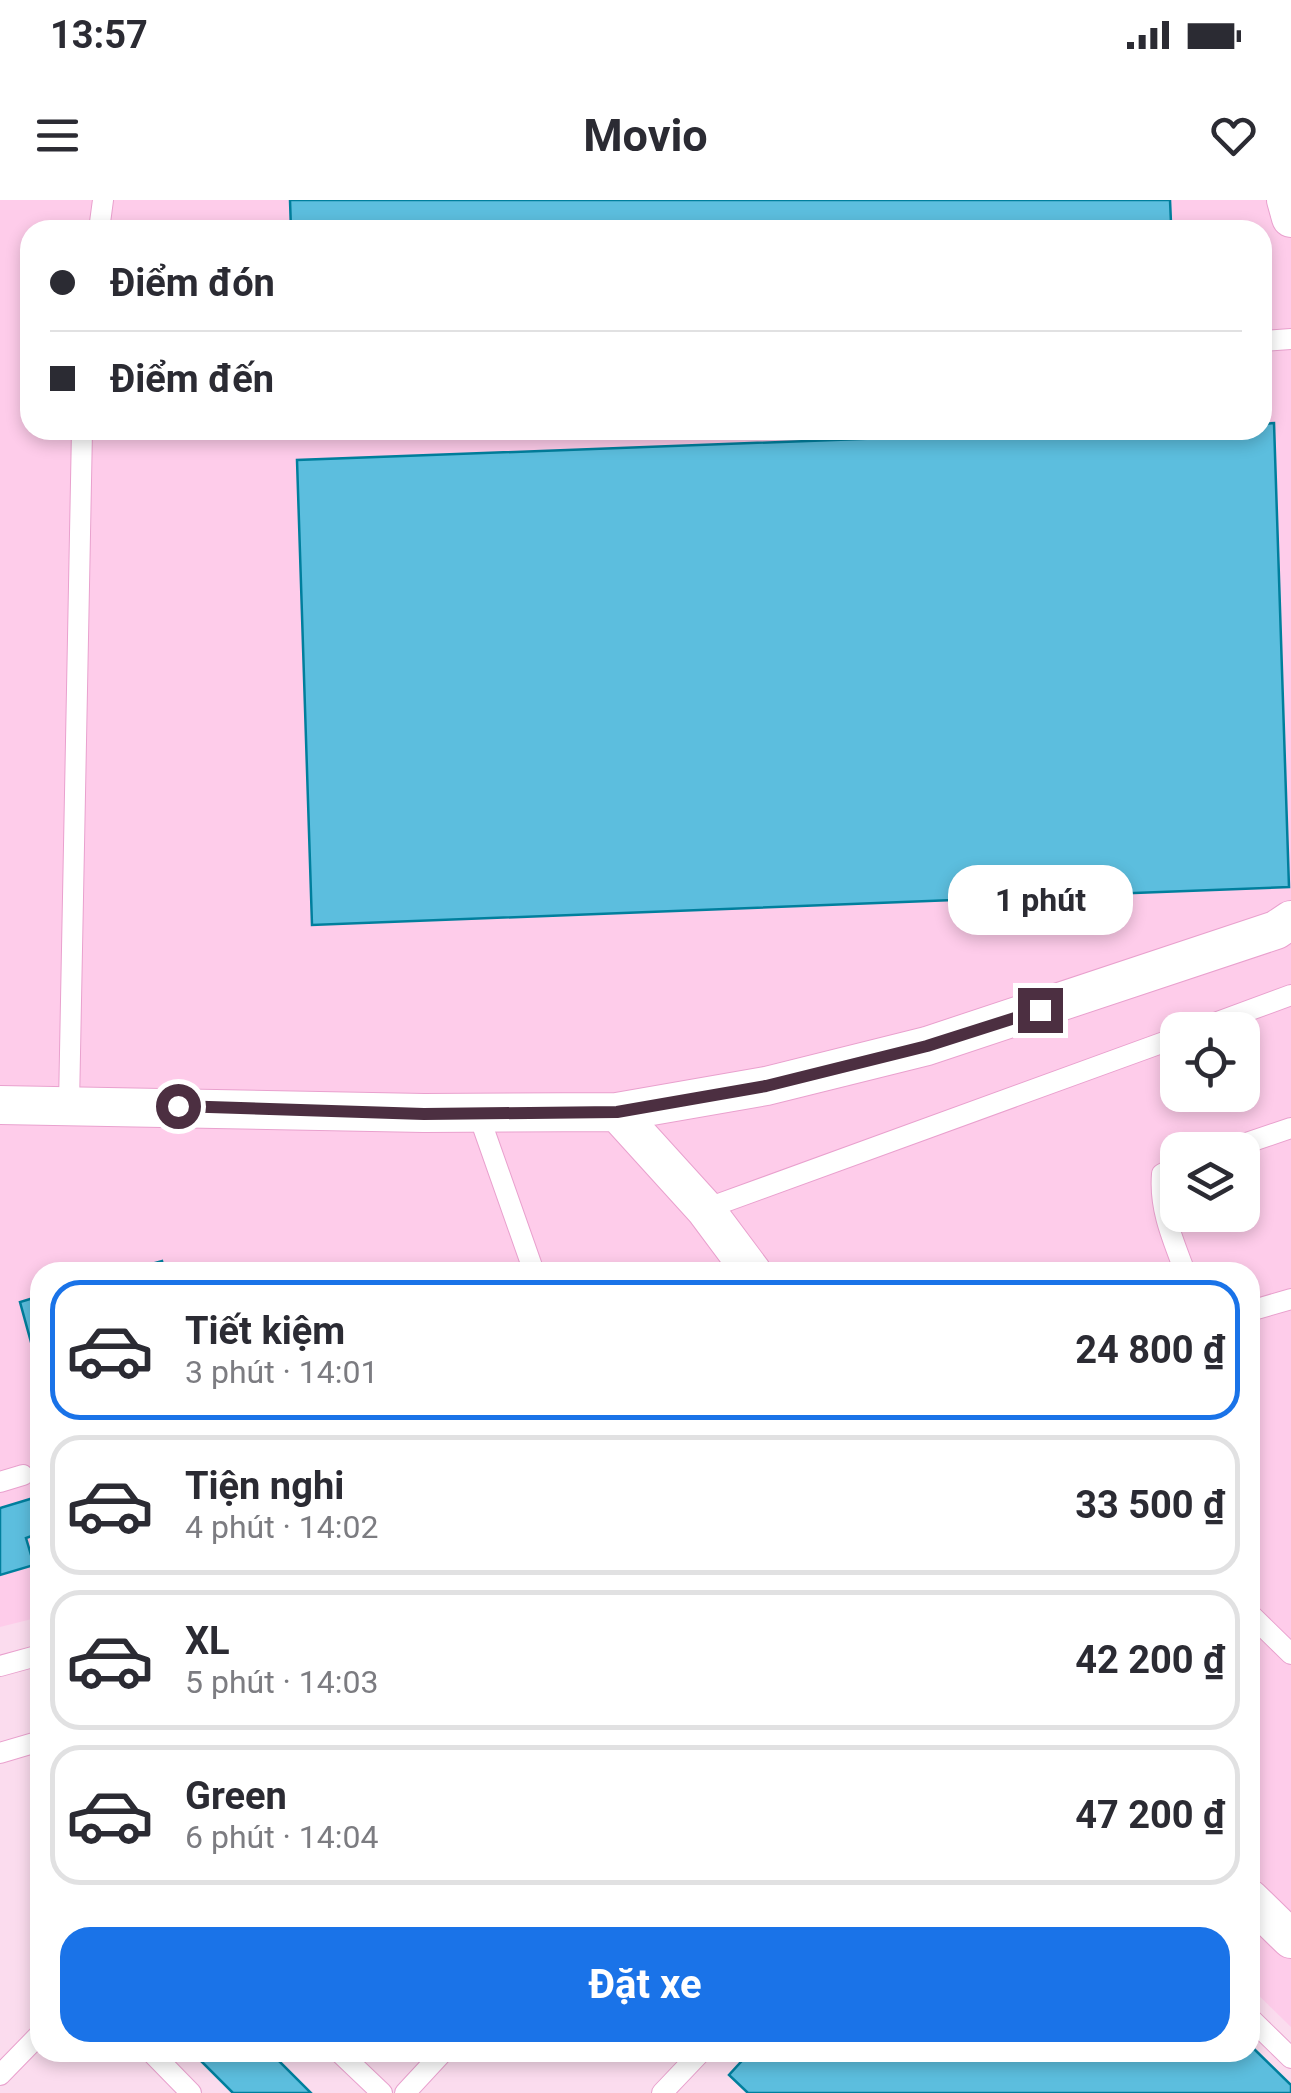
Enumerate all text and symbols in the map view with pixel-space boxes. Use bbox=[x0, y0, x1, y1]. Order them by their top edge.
text: 13:57 bbox=[50, 13, 148, 57]
icon: menu bbox=[30, 108, 85, 163]
icon: heart bbox=[1206, 108, 1261, 163]
text: Movio bbox=[583, 109, 708, 162]
text: Điểm đón bbox=[110, 261, 275, 305]
text: Điểm đến bbox=[110, 357, 274, 401]
callout: 1 phút bbox=[948, 865, 1132, 935]
text: 1 phút bbox=[995, 881, 1086, 919]
route end bbox=[1018, 988, 1063, 1033]
map controls bbox=[1160, 1012, 1260, 1232]
button: locate bbox=[1160, 1012, 1260, 1112]
route start bbox=[156, 1084, 201, 1129]
button: layers bbox=[1160, 1132, 1260, 1232]
icon: car bbox=[65, 1305, 155, 1395]
text: Tiết kiệm bbox=[185, 1309, 345, 1353]
text: 24 800 ₫ bbox=[1075, 1328, 1225, 1372]
text: 3 phút · 14:01 bbox=[185, 1353, 379, 1391]
icon: car bbox=[65, 1460, 155, 1550]
text: Tiện nghi bbox=[185, 1464, 344, 1508]
text: 33 500 ₫ bbox=[1075, 1483, 1225, 1527]
text: 4 phút · 14:02 bbox=[185, 1508, 379, 1546]
icon: car bbox=[65, 1615, 155, 1705]
text: XL bbox=[185, 1619, 230, 1663]
text: 42 200 ₫ bbox=[1075, 1638, 1225, 1682]
text: 5 phút · 14:03 bbox=[185, 1663, 379, 1701]
icon: car bbox=[65, 1770, 155, 1860]
text: Green bbox=[185, 1774, 287, 1818]
text: 47 200 ₫ bbox=[1075, 1793, 1225, 1837]
text: 6 phút · 14:04 bbox=[185, 1818, 379, 1856]
button: Đặt xe bbox=[60, 1927, 1230, 2042]

